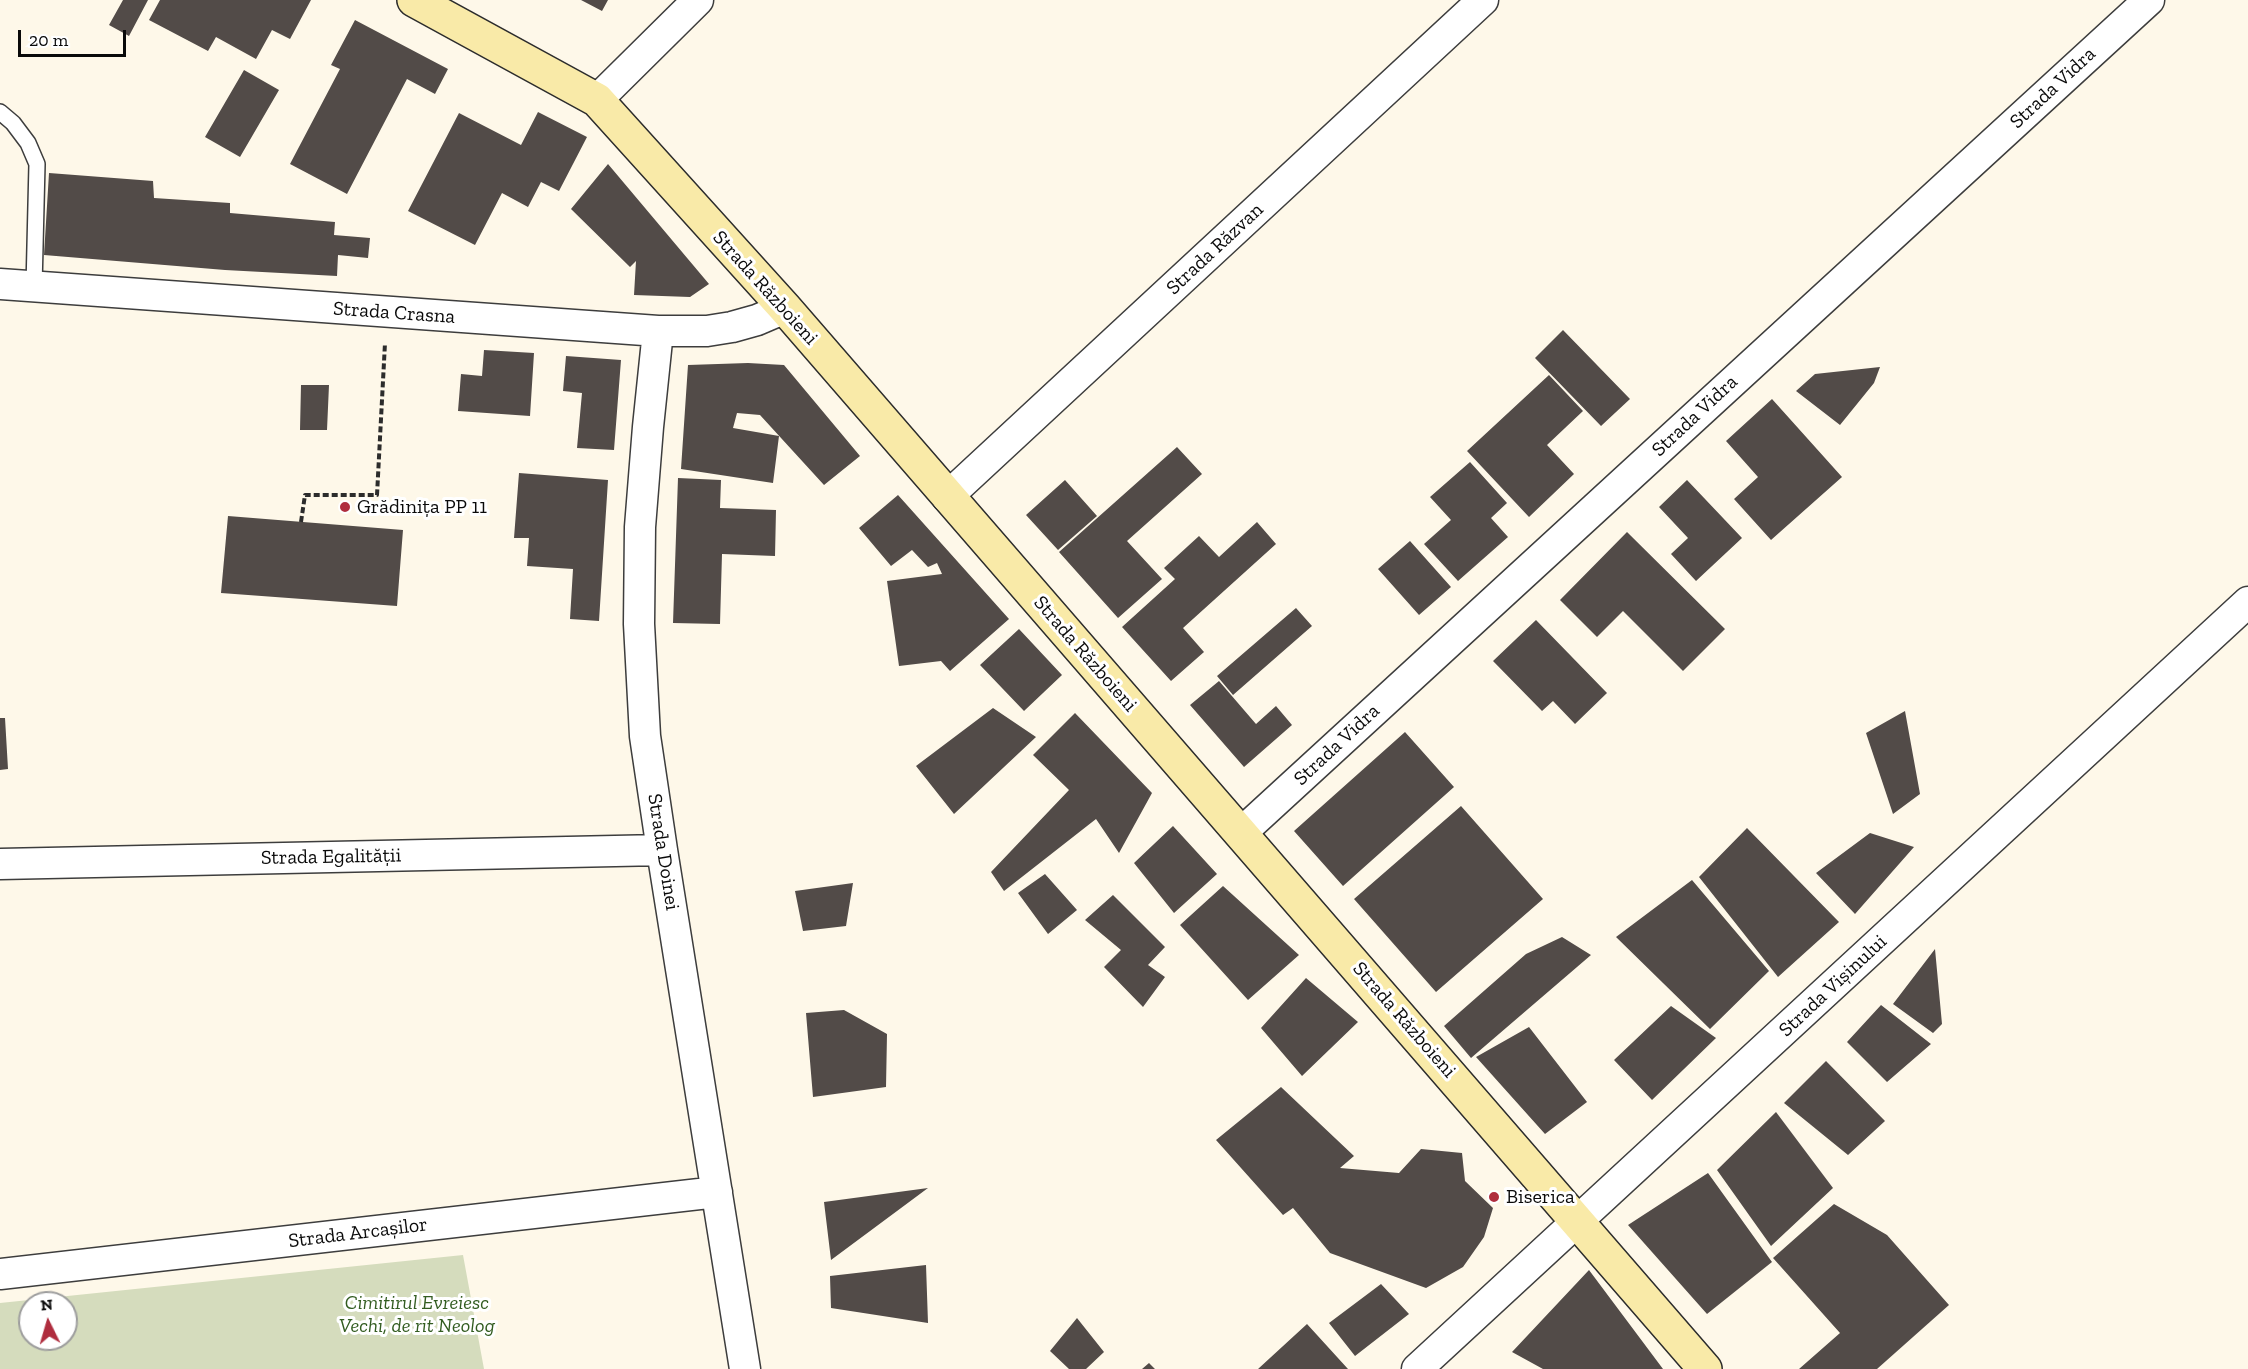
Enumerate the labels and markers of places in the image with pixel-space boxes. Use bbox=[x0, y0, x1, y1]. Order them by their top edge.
place label: Grădinița PP 11 bbox=[357, 495, 487, 519]
marker: Grădinița PP 11 bbox=[338, 500, 352, 514]
place label: Biserica bbox=[1506, 1185, 1575, 1209]
marker: Biserica bbox=[1487, 1190, 1501, 1204]

